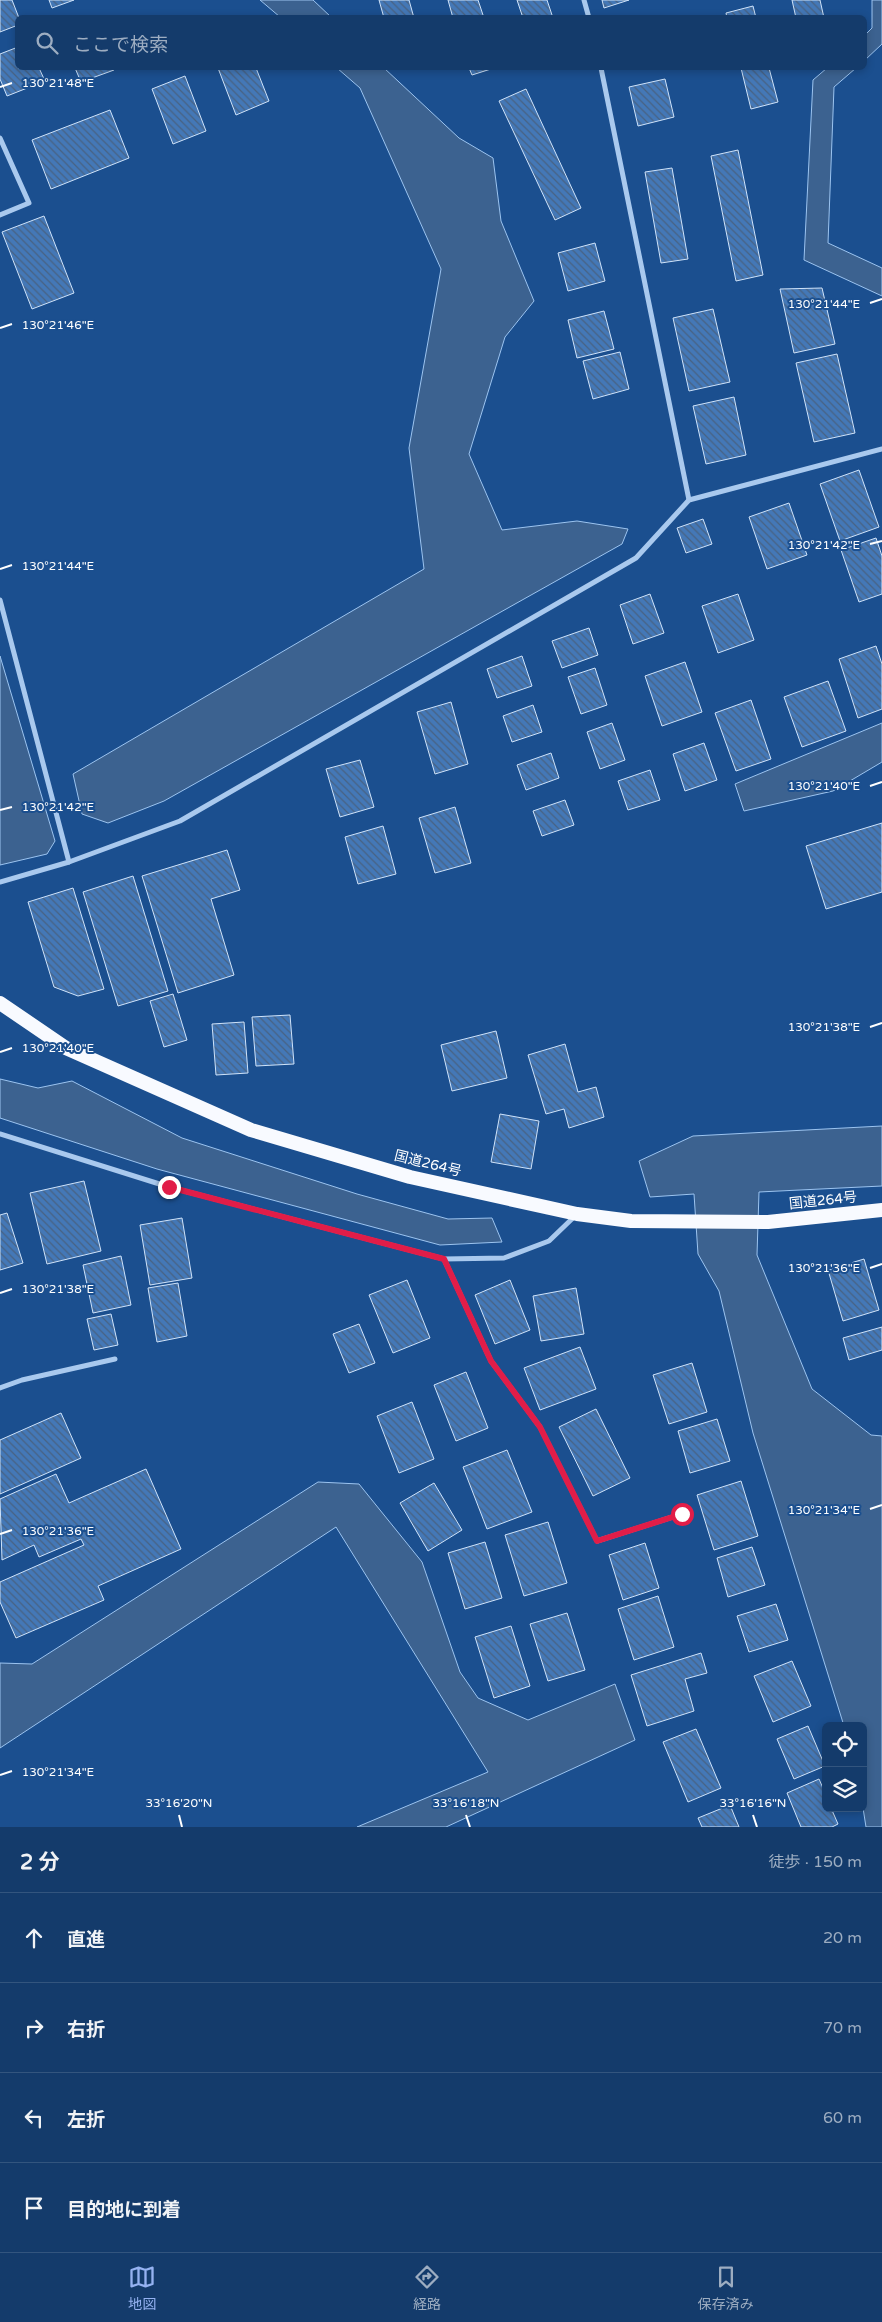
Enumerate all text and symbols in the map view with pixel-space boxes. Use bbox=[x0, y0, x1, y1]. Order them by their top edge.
search box bbox=[15, 15, 867, 70]
icon: search bbox=[33, 29, 61, 57]
text: ここで検索 bbox=[73, 34, 168, 56]
text: 130°21'48"E bbox=[22, 76, 95, 90]
text: 130°21'44"E bbox=[788, 297, 861, 311]
text: 130°21'46"E bbox=[22, 318, 95, 332]
text: 130°21'42"E bbox=[788, 538, 861, 552]
text: 130°21'44"E bbox=[22, 559, 95, 573]
text: 130°21'40"E bbox=[788, 779, 861, 793]
text: 130°21'42"E bbox=[22, 800, 95, 814]
text: 130°21'38"E bbox=[788, 1020, 861, 1034]
text: 130°21'40"E bbox=[22, 1041, 95, 1055]
street label: 国道264号 bbox=[393, 1147, 463, 1180]
route end bbox=[158, 1176, 181, 1199]
street label: 国道264号 bbox=[788, 1188, 858, 1213]
text: 130°21'36"E bbox=[788, 1261, 861, 1275]
text: 130°21'38"E bbox=[22, 1282, 95, 1296]
route start bbox=[671, 1503, 694, 1526]
text: 130°21'34"E bbox=[788, 1503, 861, 1517]
text: 130°21'36"E bbox=[22, 1524, 95, 1538]
map controls bbox=[822, 1722, 867, 1812]
button: locate bbox=[822, 1722, 867, 1767]
text: 130°21'34"E bbox=[22, 1765, 95, 1779]
button: layers bbox=[822, 1767, 867, 1812]
text: 33°16'20"N bbox=[146, 1796, 213, 1810]
text: 33°16'18"N bbox=[433, 1796, 500, 1810]
text: 33°16'16"N bbox=[720, 1796, 787, 1810]
text: 2 分 bbox=[20, 1850, 60, 1875]
text: 徒歩 · 150 m bbox=[769, 1852, 862, 1872]
icon: ahead bbox=[20, 1924, 48, 1952]
text: 20 m bbox=[823, 1928, 862, 1948]
text: 直進 bbox=[67, 1929, 105, 1951]
icon: right bbox=[20, 2014, 48, 2042]
text: 70 m bbox=[823, 2018, 862, 2038]
text: 右折 bbox=[67, 2019, 105, 2041]
icon: left bbox=[20, 2104, 48, 2132]
text: 60 m bbox=[823, 2108, 862, 2128]
text: 左折 bbox=[67, 2109, 105, 2131]
icon: arrive bbox=[20, 2194, 48, 2222]
text: 目的地に到着 bbox=[67, 2199, 181, 2221]
tab: 地図 bbox=[128, 2263, 156, 2313]
tab: 経路 bbox=[413, 2263, 441, 2313]
tab: 保存済み bbox=[698, 2263, 754, 2313]

